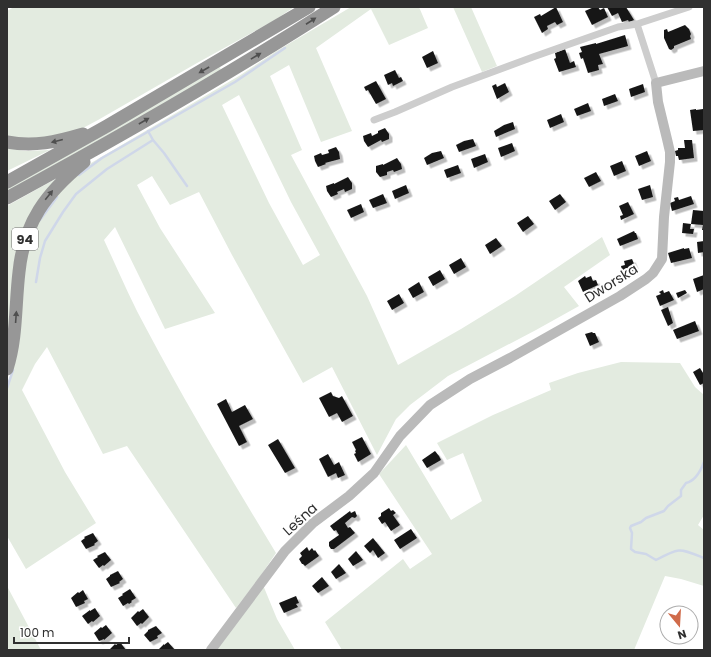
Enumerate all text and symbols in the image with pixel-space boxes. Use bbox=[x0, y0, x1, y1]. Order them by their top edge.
one-way arrow bbox=[306, 18, 317, 25]
one-way arrow bbox=[250, 52, 262, 59]
one-way arrow bbox=[198, 66, 210, 73]
one-way arrow bbox=[138, 118, 149, 125]
one-way arrow bbox=[50, 139, 63, 145]
one-way arrow bbox=[45, 189, 54, 200]
road number: 94 bbox=[12, 228, 38, 250]
street label: Dworska bbox=[580, 259, 642, 307]
one-way arrow bbox=[12, 311, 19, 323]
street label: Leśna bbox=[278, 498, 322, 540]
north arrow bbox=[659, 605, 699, 645]
scale bar bbox=[14, 619, 129, 645]
text: 100 m bbox=[20, 624, 54, 641]
text: N bbox=[676, 626, 689, 643]

